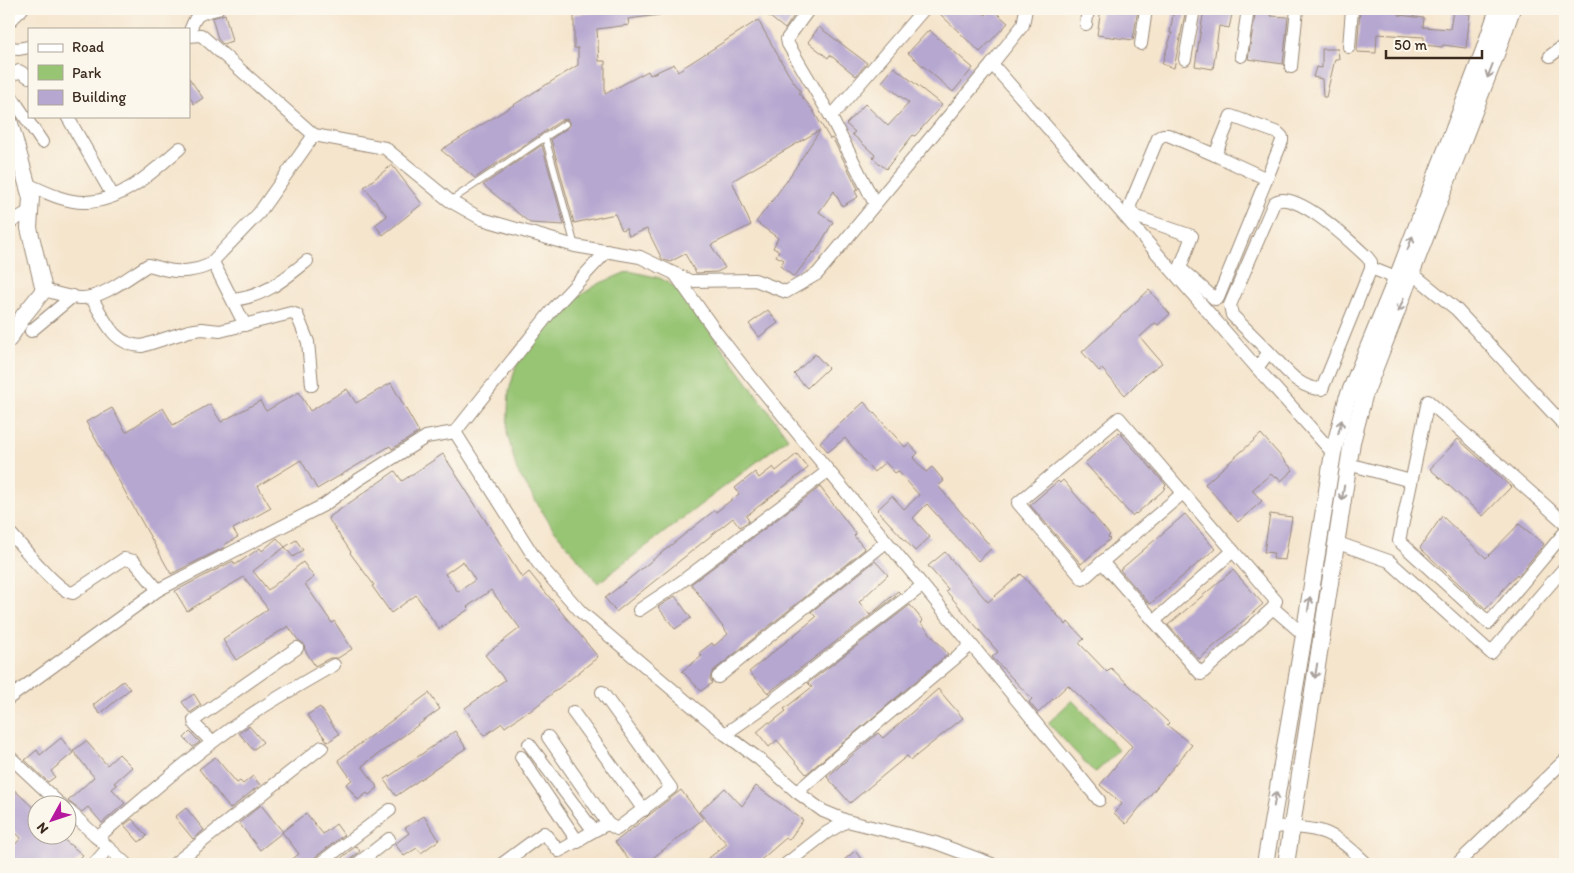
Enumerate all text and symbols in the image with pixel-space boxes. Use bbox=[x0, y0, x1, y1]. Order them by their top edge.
legend bbox=[28, 28, 190, 118]
scale bar bbox=[1386, 28, 1483, 60]
text: 50 m bbox=[1394, 36, 1427, 54]
text: Road bbox=[72, 38, 105, 56]
one-way arrow bbox=[1485, 63, 1494, 78]
text: Park bbox=[72, 64, 102, 82]
text: Building bbox=[72, 88, 126, 106]
one-way arrow bbox=[1406, 235, 1415, 251]
one-way arrow bbox=[1395, 297, 1404, 312]
one-way arrow bbox=[1336, 420, 1345, 436]
one-way arrow bbox=[1338, 484, 1348, 500]
one-way arrow bbox=[1305, 597, 1315, 613]
one-way arrow bbox=[1311, 662, 1321, 678]
one-way arrow bbox=[1271, 791, 1281, 807]
north arrow bbox=[28, 796, 78, 846]
text: N bbox=[33, 819, 52, 837]

